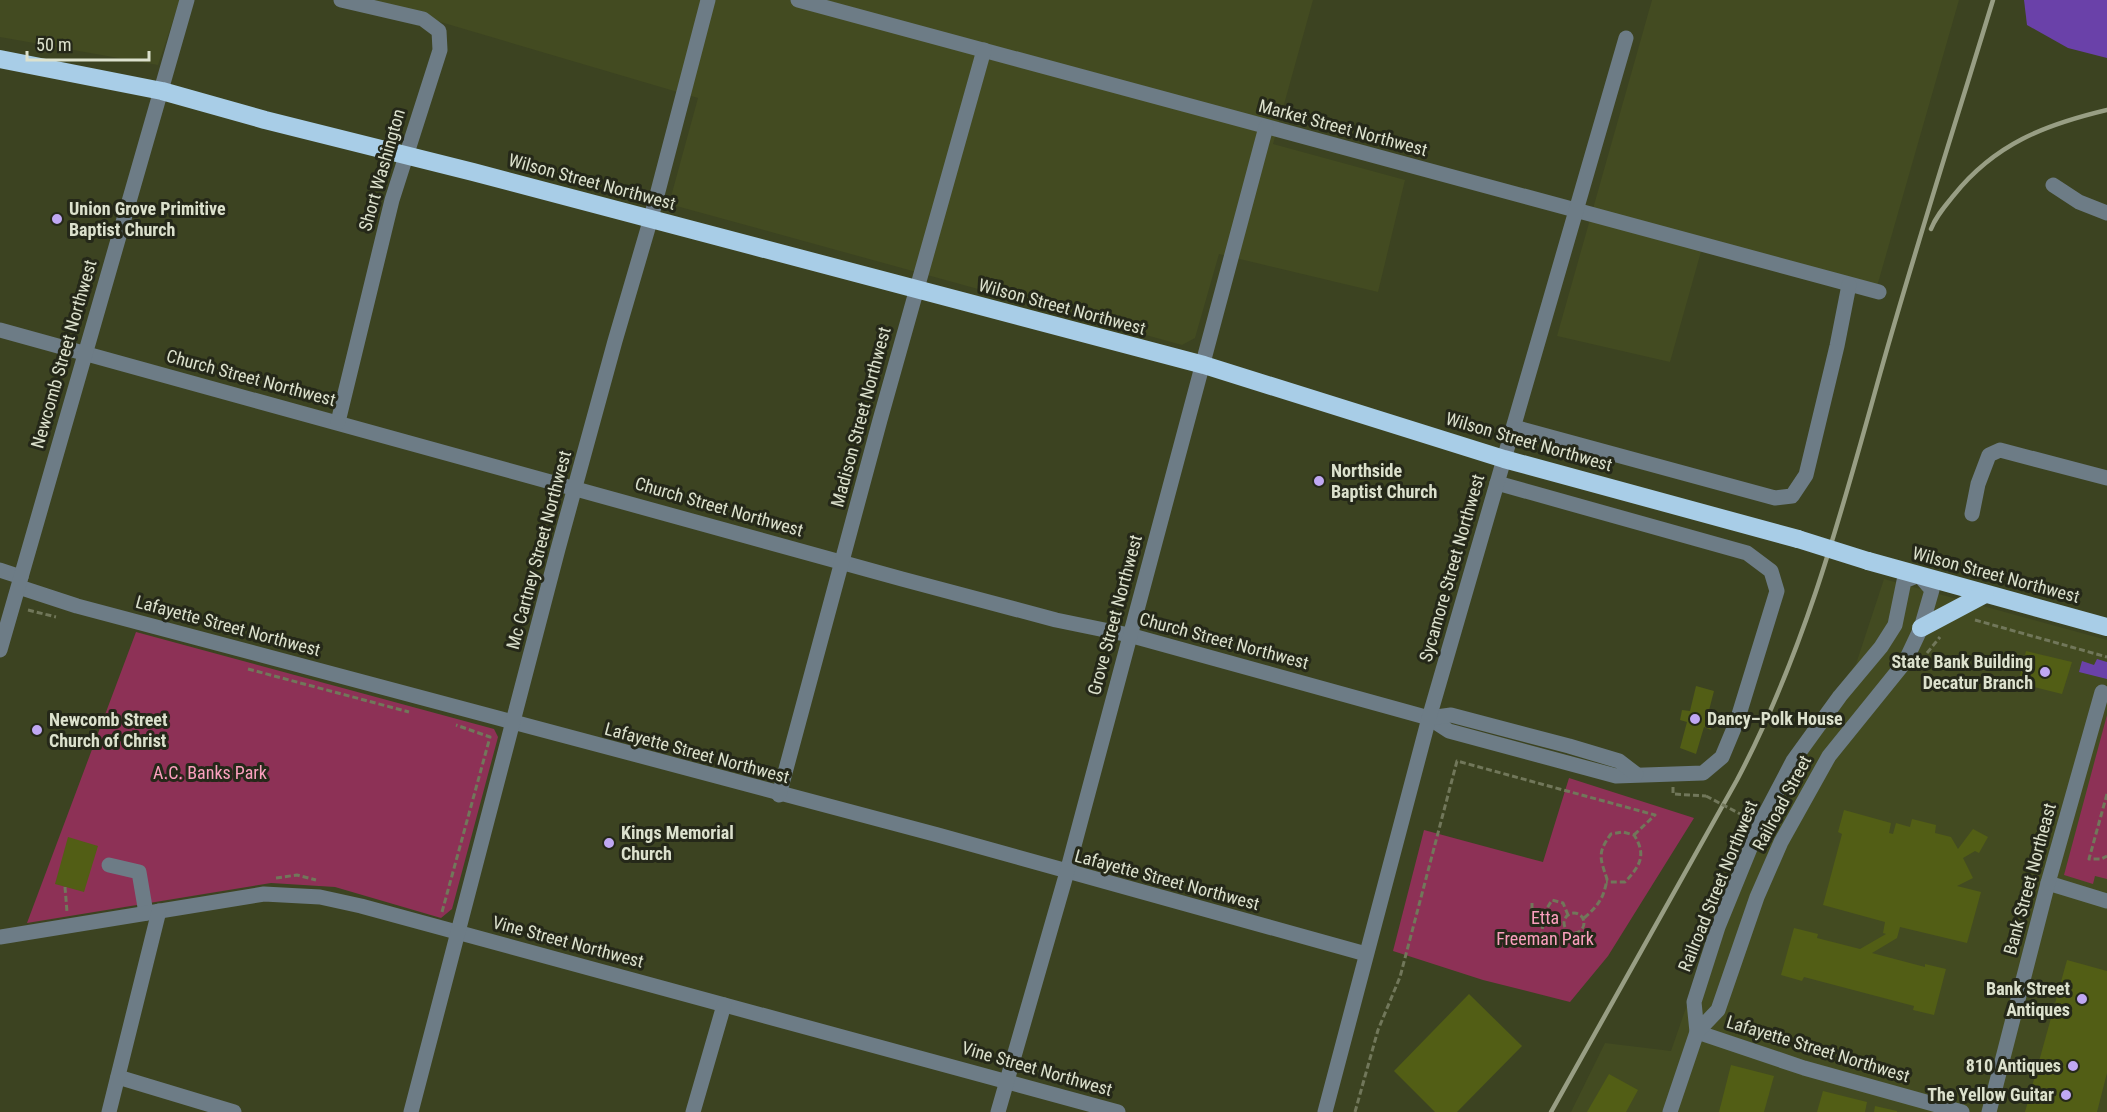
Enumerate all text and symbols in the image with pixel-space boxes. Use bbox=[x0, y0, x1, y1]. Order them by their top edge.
scale bar bbox=[27, 24, 148, 62]
text: 50 m bbox=[36, 34, 71, 55]
street label: Market Street Northwest bbox=[1257, 95, 1430, 160]
street label: Short Washington bbox=[354, 106, 409, 233]
street label: Wilson Street Northwest bbox=[506, 149, 678, 214]
place label: Union Grove Primitive Baptist Church bbox=[69, 198, 226, 240]
marker: Union Grove Primitive Baptist Church bbox=[50, 212, 64, 226]
street label: Newcomb Street Northwest bbox=[27, 257, 101, 451]
street label: Wilson Street Northwest bbox=[976, 274, 1148, 339]
street label: Madison Street Northwest bbox=[826, 325, 895, 509]
street label: Church Street Northwest bbox=[164, 345, 338, 410]
street label: Wilson Street Northwest bbox=[1443, 408, 1615, 475]
street label: Mc Cartney Street Northwest bbox=[502, 448, 575, 652]
place label: Northside Baptist Church bbox=[1331, 460, 1437, 502]
street label: Church Street Northwest bbox=[633, 472, 806, 541]
street label: Sycamore Street Northwest bbox=[1415, 472, 1488, 664]
marker: Northside Baptist Church bbox=[1312, 474, 1326, 488]
street label: Grove Street Northwest bbox=[1083, 532, 1146, 697]
street label: Wilson Street Northwest bbox=[1910, 542, 2082, 607]
street label: Lafayette Street Northwest bbox=[133, 591, 323, 660]
street label: Church Street Northwest bbox=[1137, 608, 1311, 673]
place label: State Bank Building Decatur Branch bbox=[1891, 651, 2033, 693]
marker: State Bank Building Decatur Branch bbox=[2038, 665, 2052, 679]
place label: Dancy–Polk House bbox=[1707, 708, 1843, 729]
place label: Newcomb Street Church of Christ bbox=[49, 709, 168, 751]
marker: Dancy–Polk House bbox=[1688, 712, 1702, 726]
street label: Lafayette Street Northwest bbox=[602, 718, 792, 787]
marker: Newcomb Street Church of Christ bbox=[30, 723, 44, 737]
street label: Railroad Street bbox=[1748, 752, 1815, 854]
park label: A.C. Banks Park bbox=[153, 762, 267, 783]
street label: Railroad Street Northwest bbox=[1674, 797, 1761, 974]
street label: Bank Street Northeast bbox=[1999, 801, 2060, 957]
place label: Kings Memorial Church bbox=[621, 822, 734, 864]
marker: Kings Memorial Church bbox=[602, 836, 616, 850]
street label: Lafayette Street Northwest bbox=[1072, 845, 1262, 914]
park label: Etta Freeman Park bbox=[1496, 907, 1594, 949]
street label: Vine Street Northwest bbox=[490, 911, 646, 972]
place label: Bank Street Antiques bbox=[1986, 978, 2070, 1020]
marker: Bank Street Antiques bbox=[2075, 992, 2089, 1006]
street label: Lafayette Street Northwest bbox=[1724, 1011, 1912, 1086]
street label: Vine Street Northwest bbox=[959, 1037, 1115, 1100]
place label: 810 Antiques bbox=[1966, 1055, 2061, 1076]
marker: 810 Antiques bbox=[2066, 1059, 2080, 1073]
place label: The Yellow Guitar bbox=[1927, 1084, 2054, 1105]
marker: The Yellow Guitar bbox=[2059, 1088, 2073, 1102]

